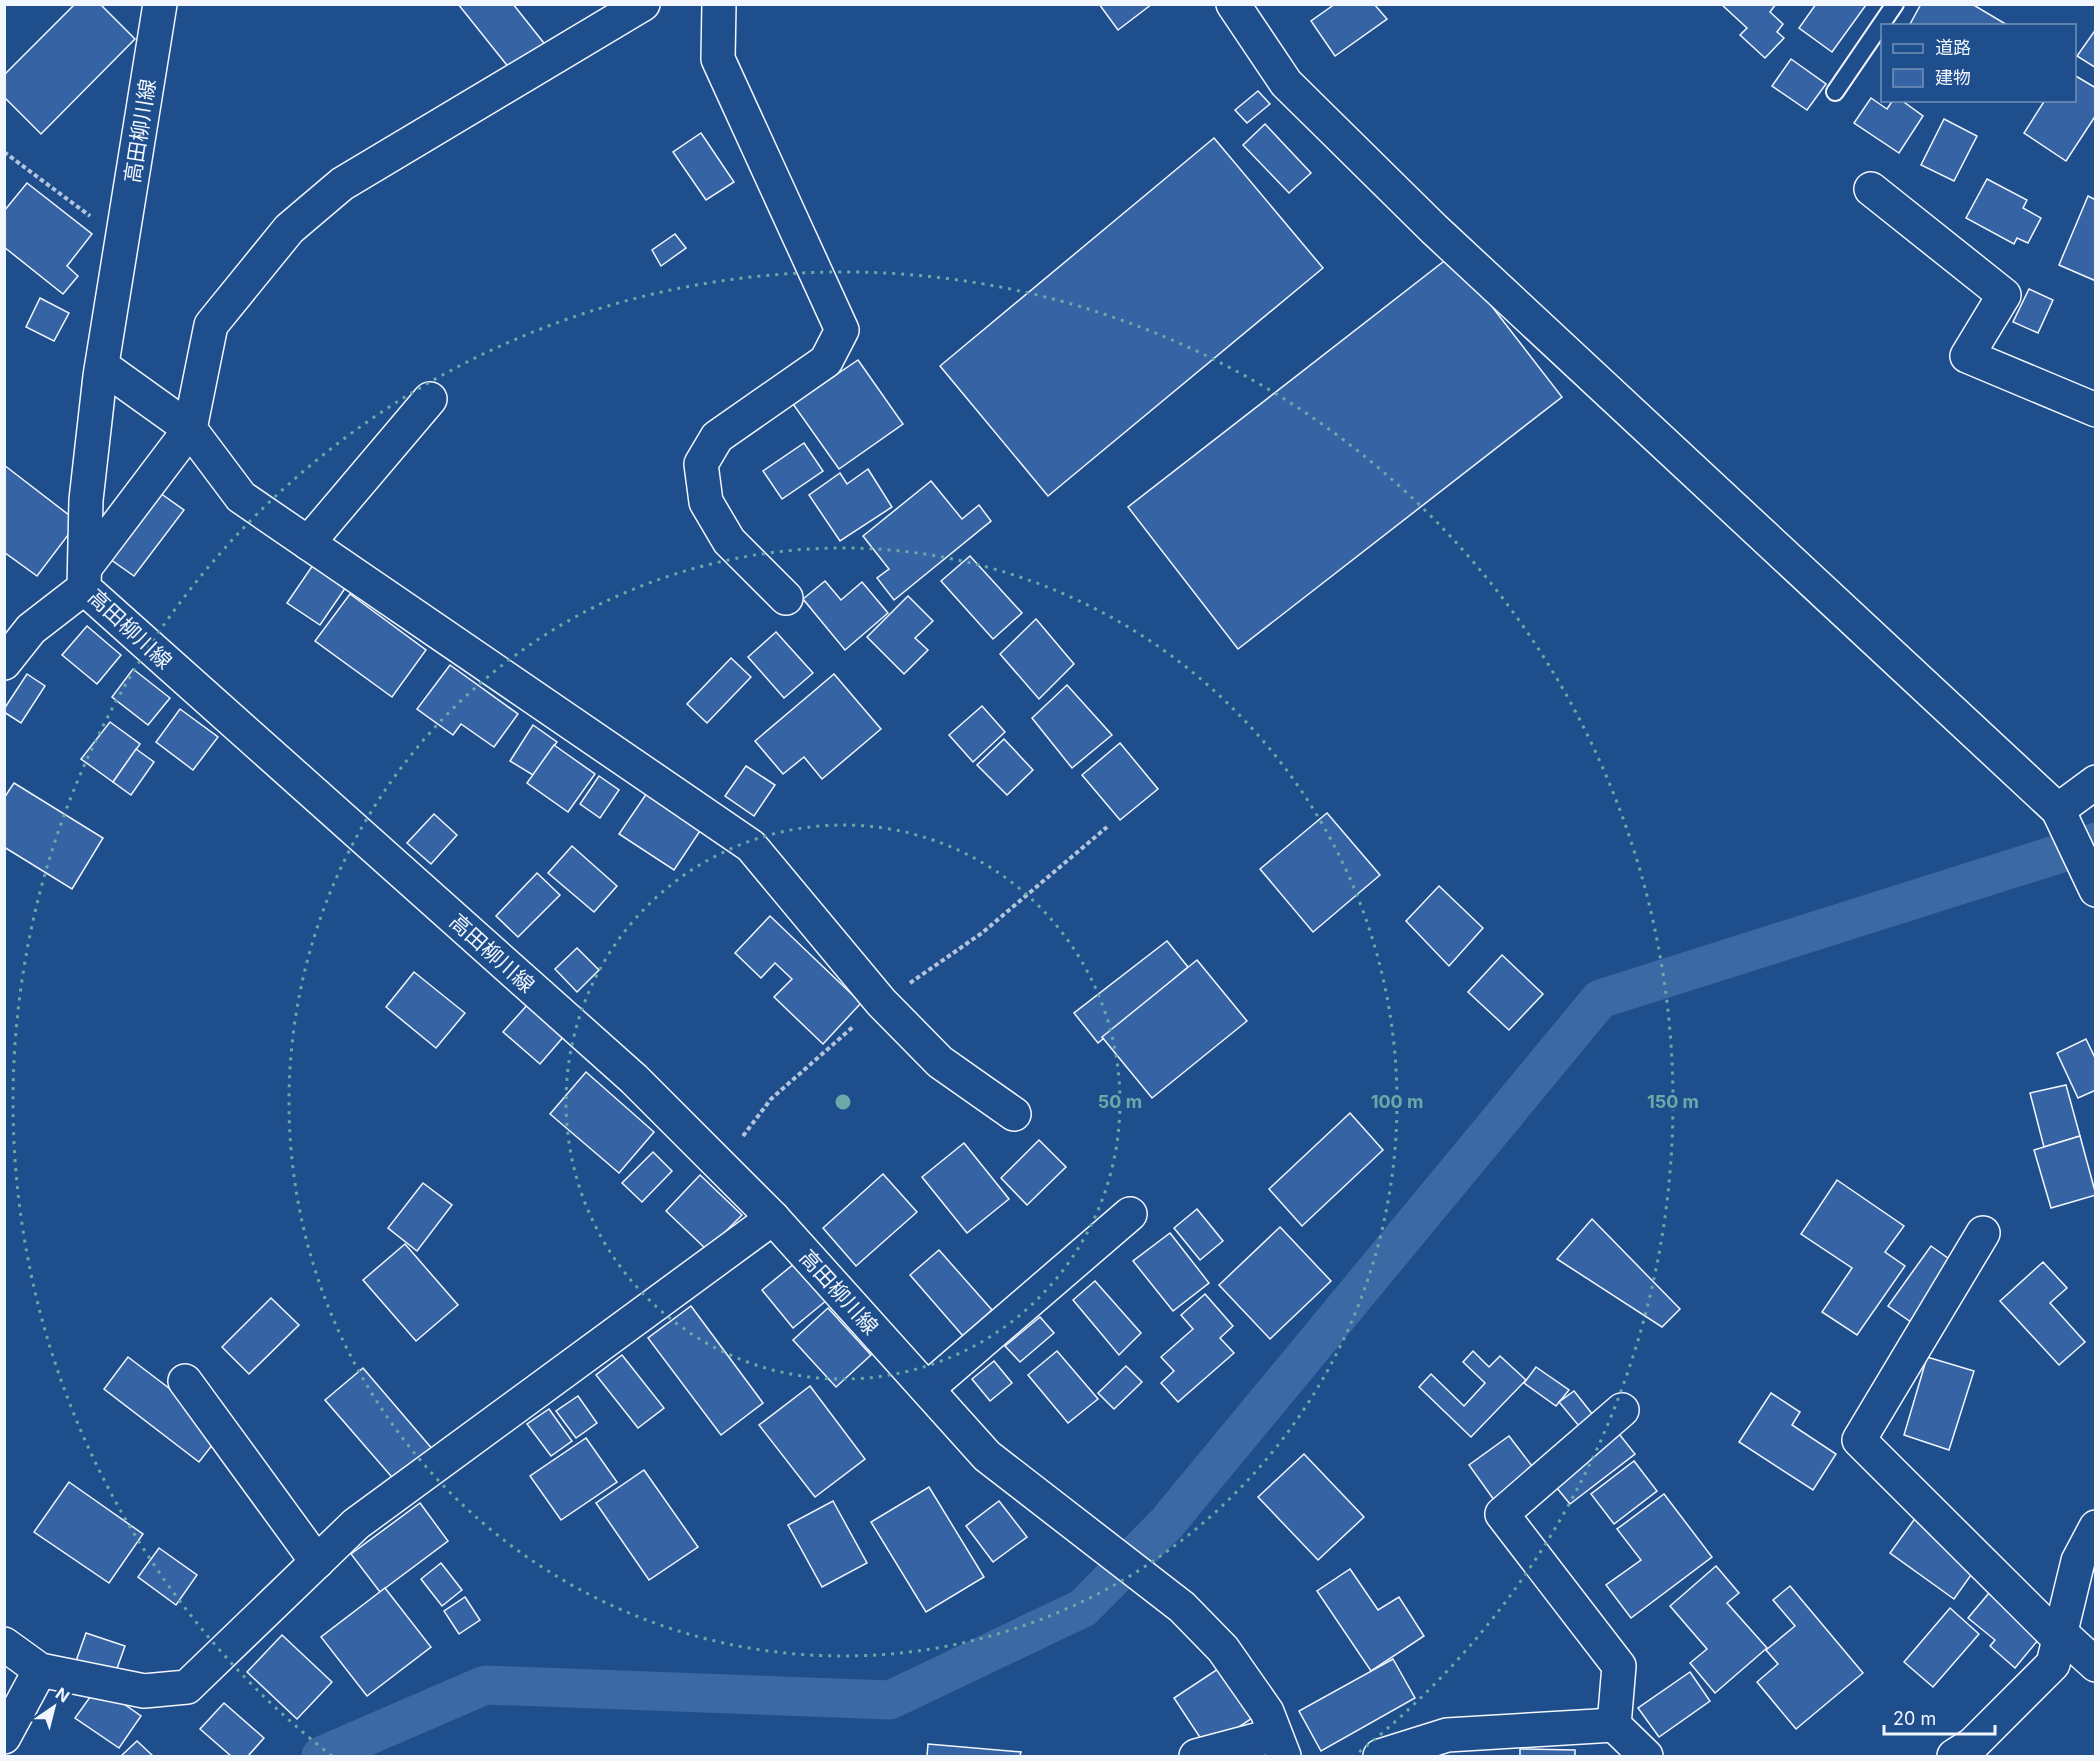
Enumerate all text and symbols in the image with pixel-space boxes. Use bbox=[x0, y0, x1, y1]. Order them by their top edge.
legend bbox=[1881, 24, 2076, 102]
text: 道路 bbox=[1935, 37, 1971, 58]
text: 建物 bbox=[1935, 67, 1971, 88]
street label: 高田柳川線 bbox=[119, 77, 161, 185]
street label: 高田柳川線 bbox=[83, 584, 177, 674]
street label: 高田柳川線 bbox=[445, 909, 539, 997]
text: 50 m bbox=[1098, 1091, 1142, 1112]
text: 100 m bbox=[1371, 1091, 1423, 1112]
text: 150 m bbox=[1647, 1091, 1699, 1112]
centre of rings bbox=[833, 1092, 853, 1112]
street label: 高田柳川線 bbox=[795, 1245, 883, 1339]
north arrow bbox=[24, 1677, 84, 1737]
text: N bbox=[52, 1683, 73, 1706]
scale bar bbox=[1884, 1698, 1995, 1736]
text: 20 m bbox=[1893, 1708, 1936, 1729]

